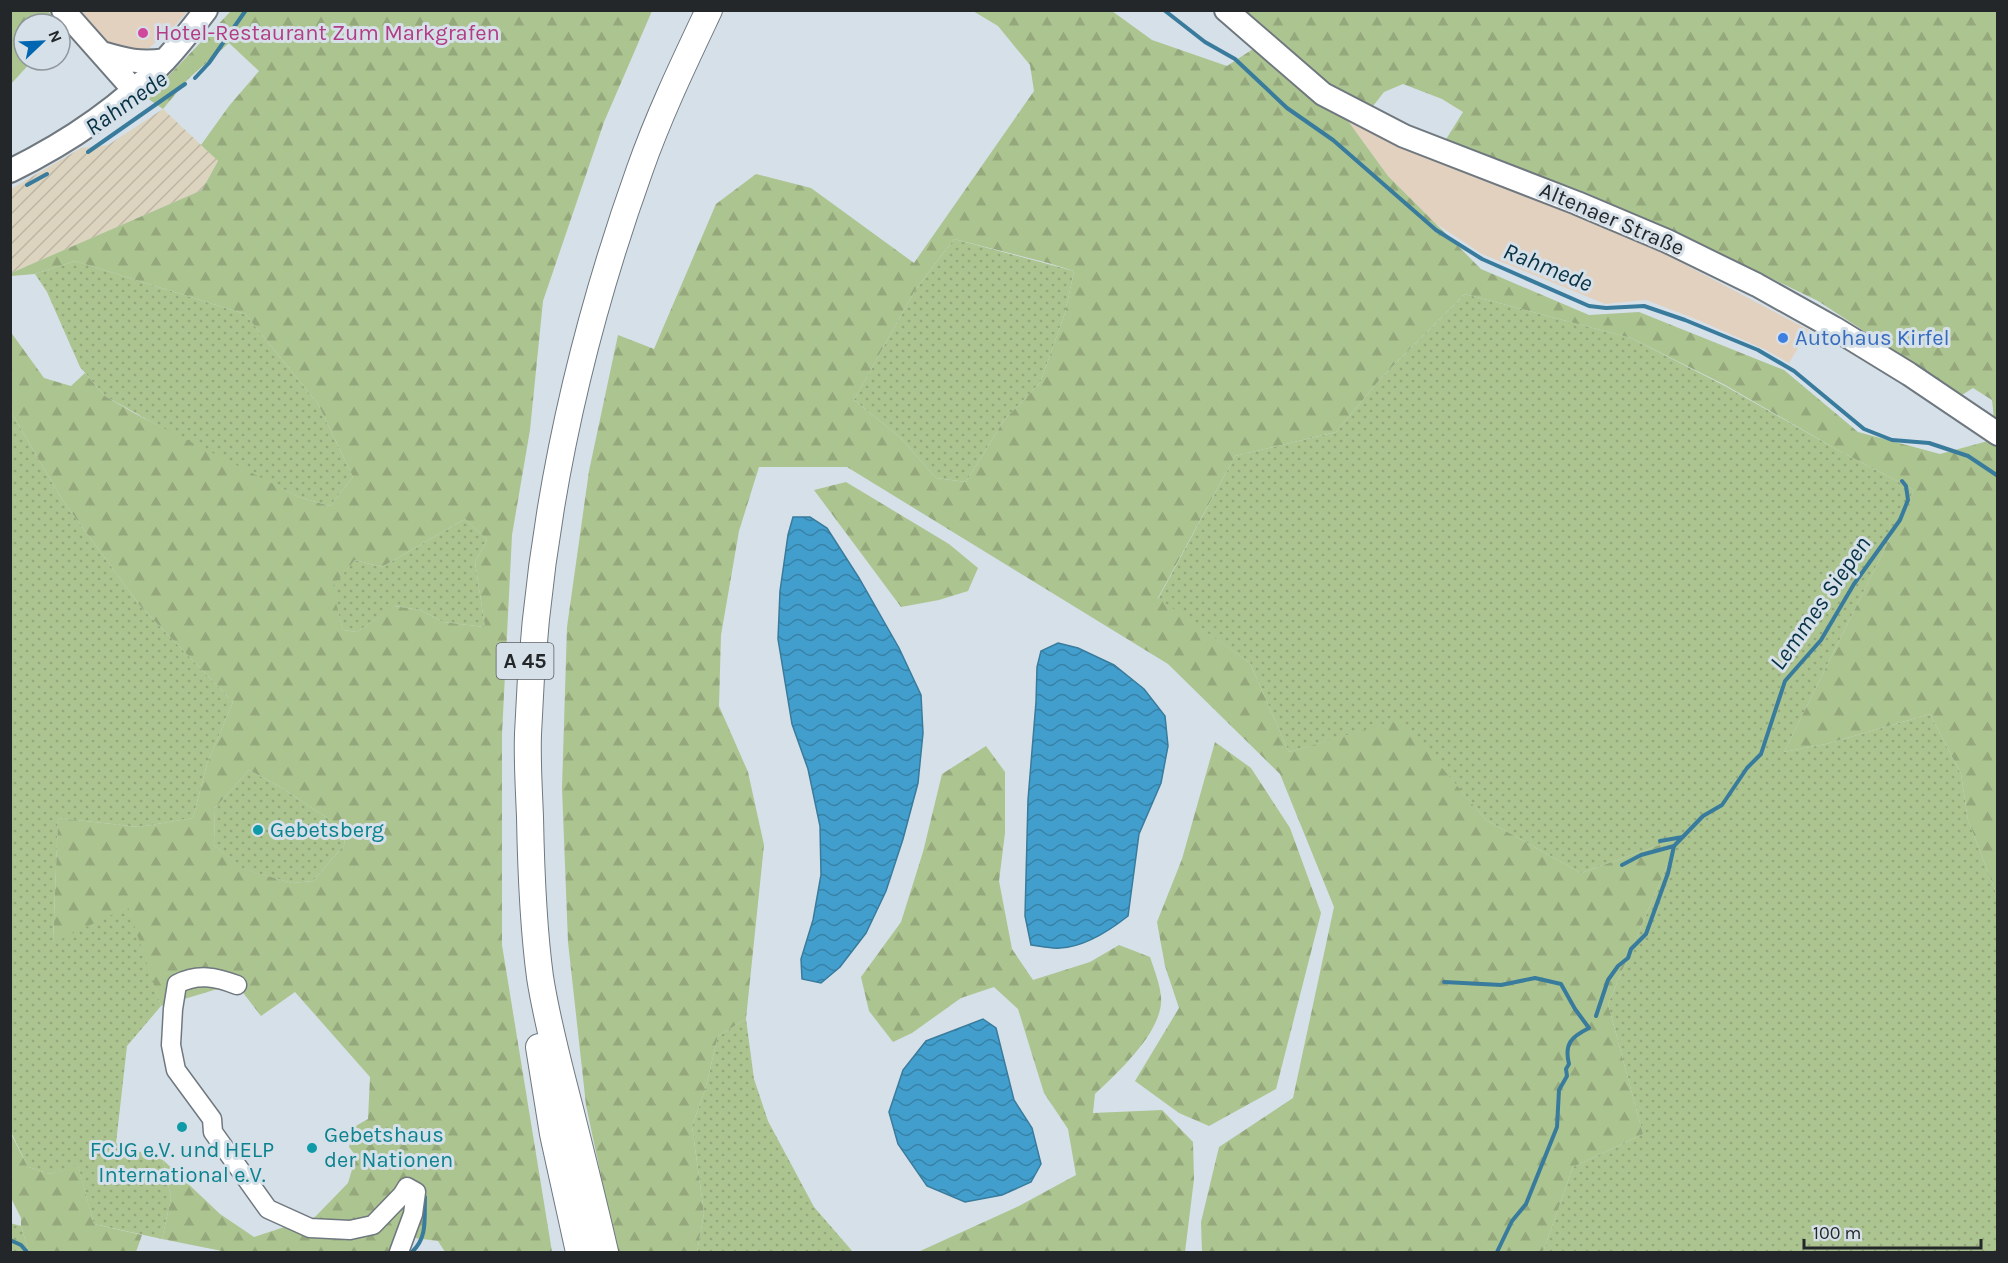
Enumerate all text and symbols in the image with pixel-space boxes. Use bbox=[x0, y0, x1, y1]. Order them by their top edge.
north arrow bbox=[12, 12, 72, 72]
place label: Hotel-Restaurant Zum Markgrafen bbox=[155, 20, 500, 46]
marker: Hotel-Restaurant Zum Markgrafen bbox=[136, 26, 150, 40]
text: N bbox=[44, 27, 66, 45]
water label: Rahmede bbox=[80, 65, 172, 141]
street label: Altenaer Straße bbox=[1536, 177, 1688, 261]
water label: Rahmede bbox=[1499, 236, 1597, 298]
place label: Autohaus Kirfel bbox=[1795, 325, 1950, 351]
marker: Autohaus Kirfel bbox=[1776, 331, 1790, 345]
water label: Lemmes Siepen bbox=[1764, 531, 1876, 675]
road number: A 45 bbox=[496, 643, 554, 679]
place label: Gebetsberg bbox=[270, 817, 385, 843]
marker: Gebetsberg bbox=[251, 823, 265, 837]
marker: FCJG e.V. und HELP International e.V. bbox=[175, 1120, 189, 1134]
place label: Gebetshaus der Nationen bbox=[324, 1122, 453, 1173]
place label: FCJG e.V. und HELP International e.V. bbox=[90, 1137, 274, 1188]
marker: Gebetshaus der Nationen bbox=[305, 1141, 319, 1155]
scale bar bbox=[1804, 1212, 1981, 1250]
text: 100 m bbox=[1813, 1222, 1861, 1244]

